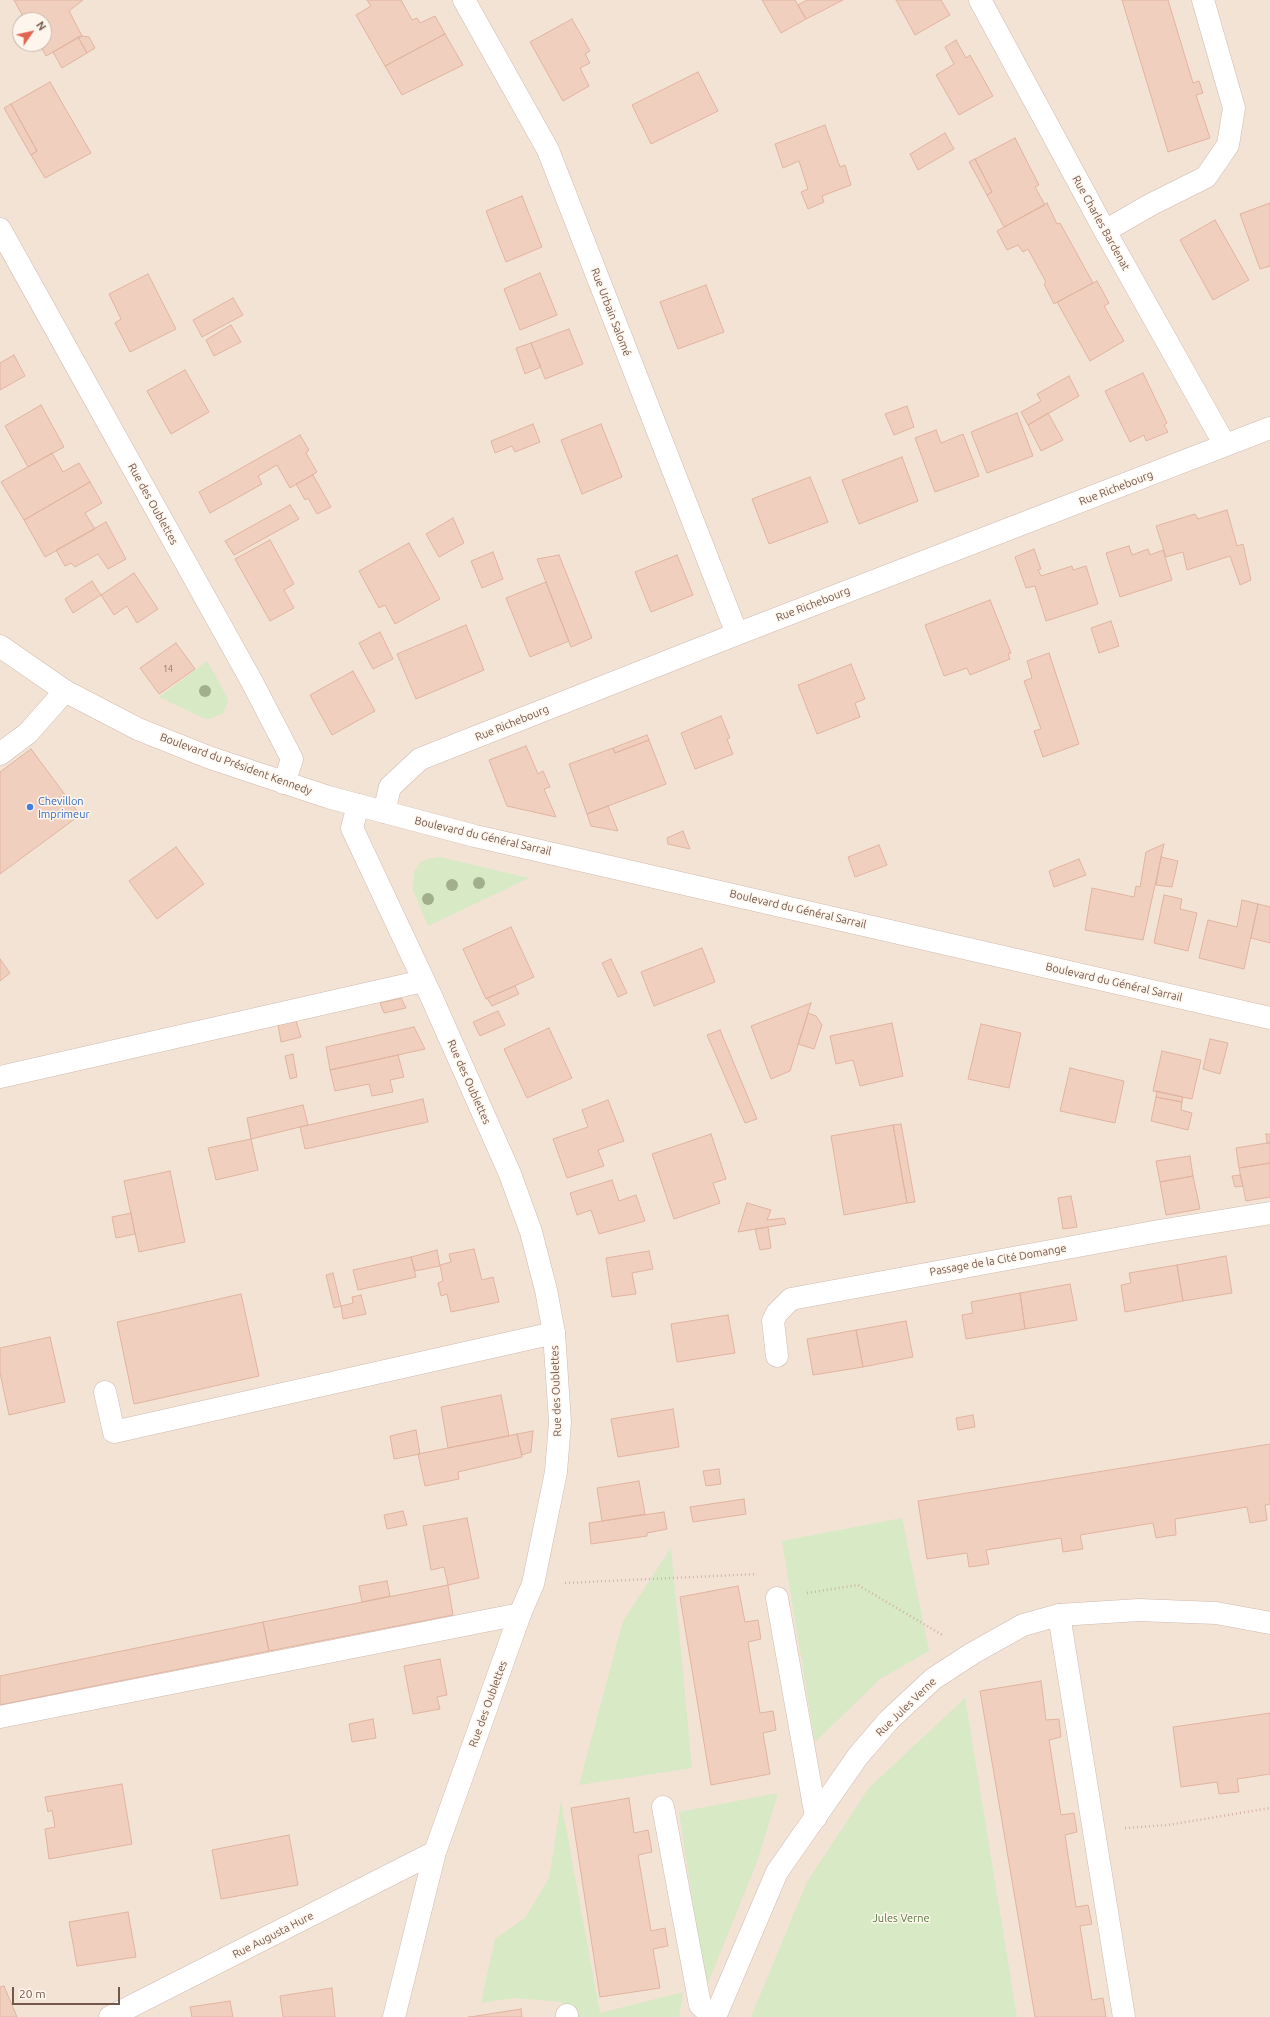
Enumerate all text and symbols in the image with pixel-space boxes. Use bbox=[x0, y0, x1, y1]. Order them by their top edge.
north arrow bbox=[12, 12, 52, 52]
text: N bbox=[34, 19, 48, 33]
street label: Rue Charles Bardenat bbox=[1069, 173, 1133, 273]
street label: Rue Urbain Salomé bbox=[588, 266, 634, 358]
street label: Rue des Oublettes bbox=[125, 461, 181, 547]
street label: Rue Richebourg bbox=[1077, 468, 1155, 508]
street label: Rue Richebourg bbox=[774, 584, 852, 624]
house number: 14 bbox=[163, 664, 173, 674]
street label: Rue Richebourg bbox=[473, 702, 551, 744]
street label: Boulevard du Président Kennedy bbox=[158, 730, 314, 798]
place label: Chevillon Imprimeur bbox=[38, 794, 90, 820]
marker: Chevillon Imprimeur bbox=[25, 802, 35, 812]
street label: Boulevard du Général Sarrail bbox=[413, 814, 553, 858]
street label: Boulevard du Général Sarrail bbox=[728, 887, 868, 931]
street label: Boulevard du Général Sarrail bbox=[1044, 960, 1184, 1004]
street label: Rue des Oublettes bbox=[444, 1038, 494, 1126]
street label: Passage de la Cité Domange bbox=[929, 1241, 1067, 1279]
street label: Rue des Oublettes bbox=[548, 1345, 564, 1437]
street label: Rue des Oublettes bbox=[466, 1659, 510, 1749]
street label: Rue Jules Verne bbox=[873, 1675, 939, 1739]
street label: Rue Augusta Hure bbox=[230, 1909, 316, 1961]
park label: Jules Verne bbox=[872, 1911, 930, 1925]
scale bar bbox=[14, 1979, 122, 2005]
text: 20 m bbox=[19, 1987, 46, 2000]

